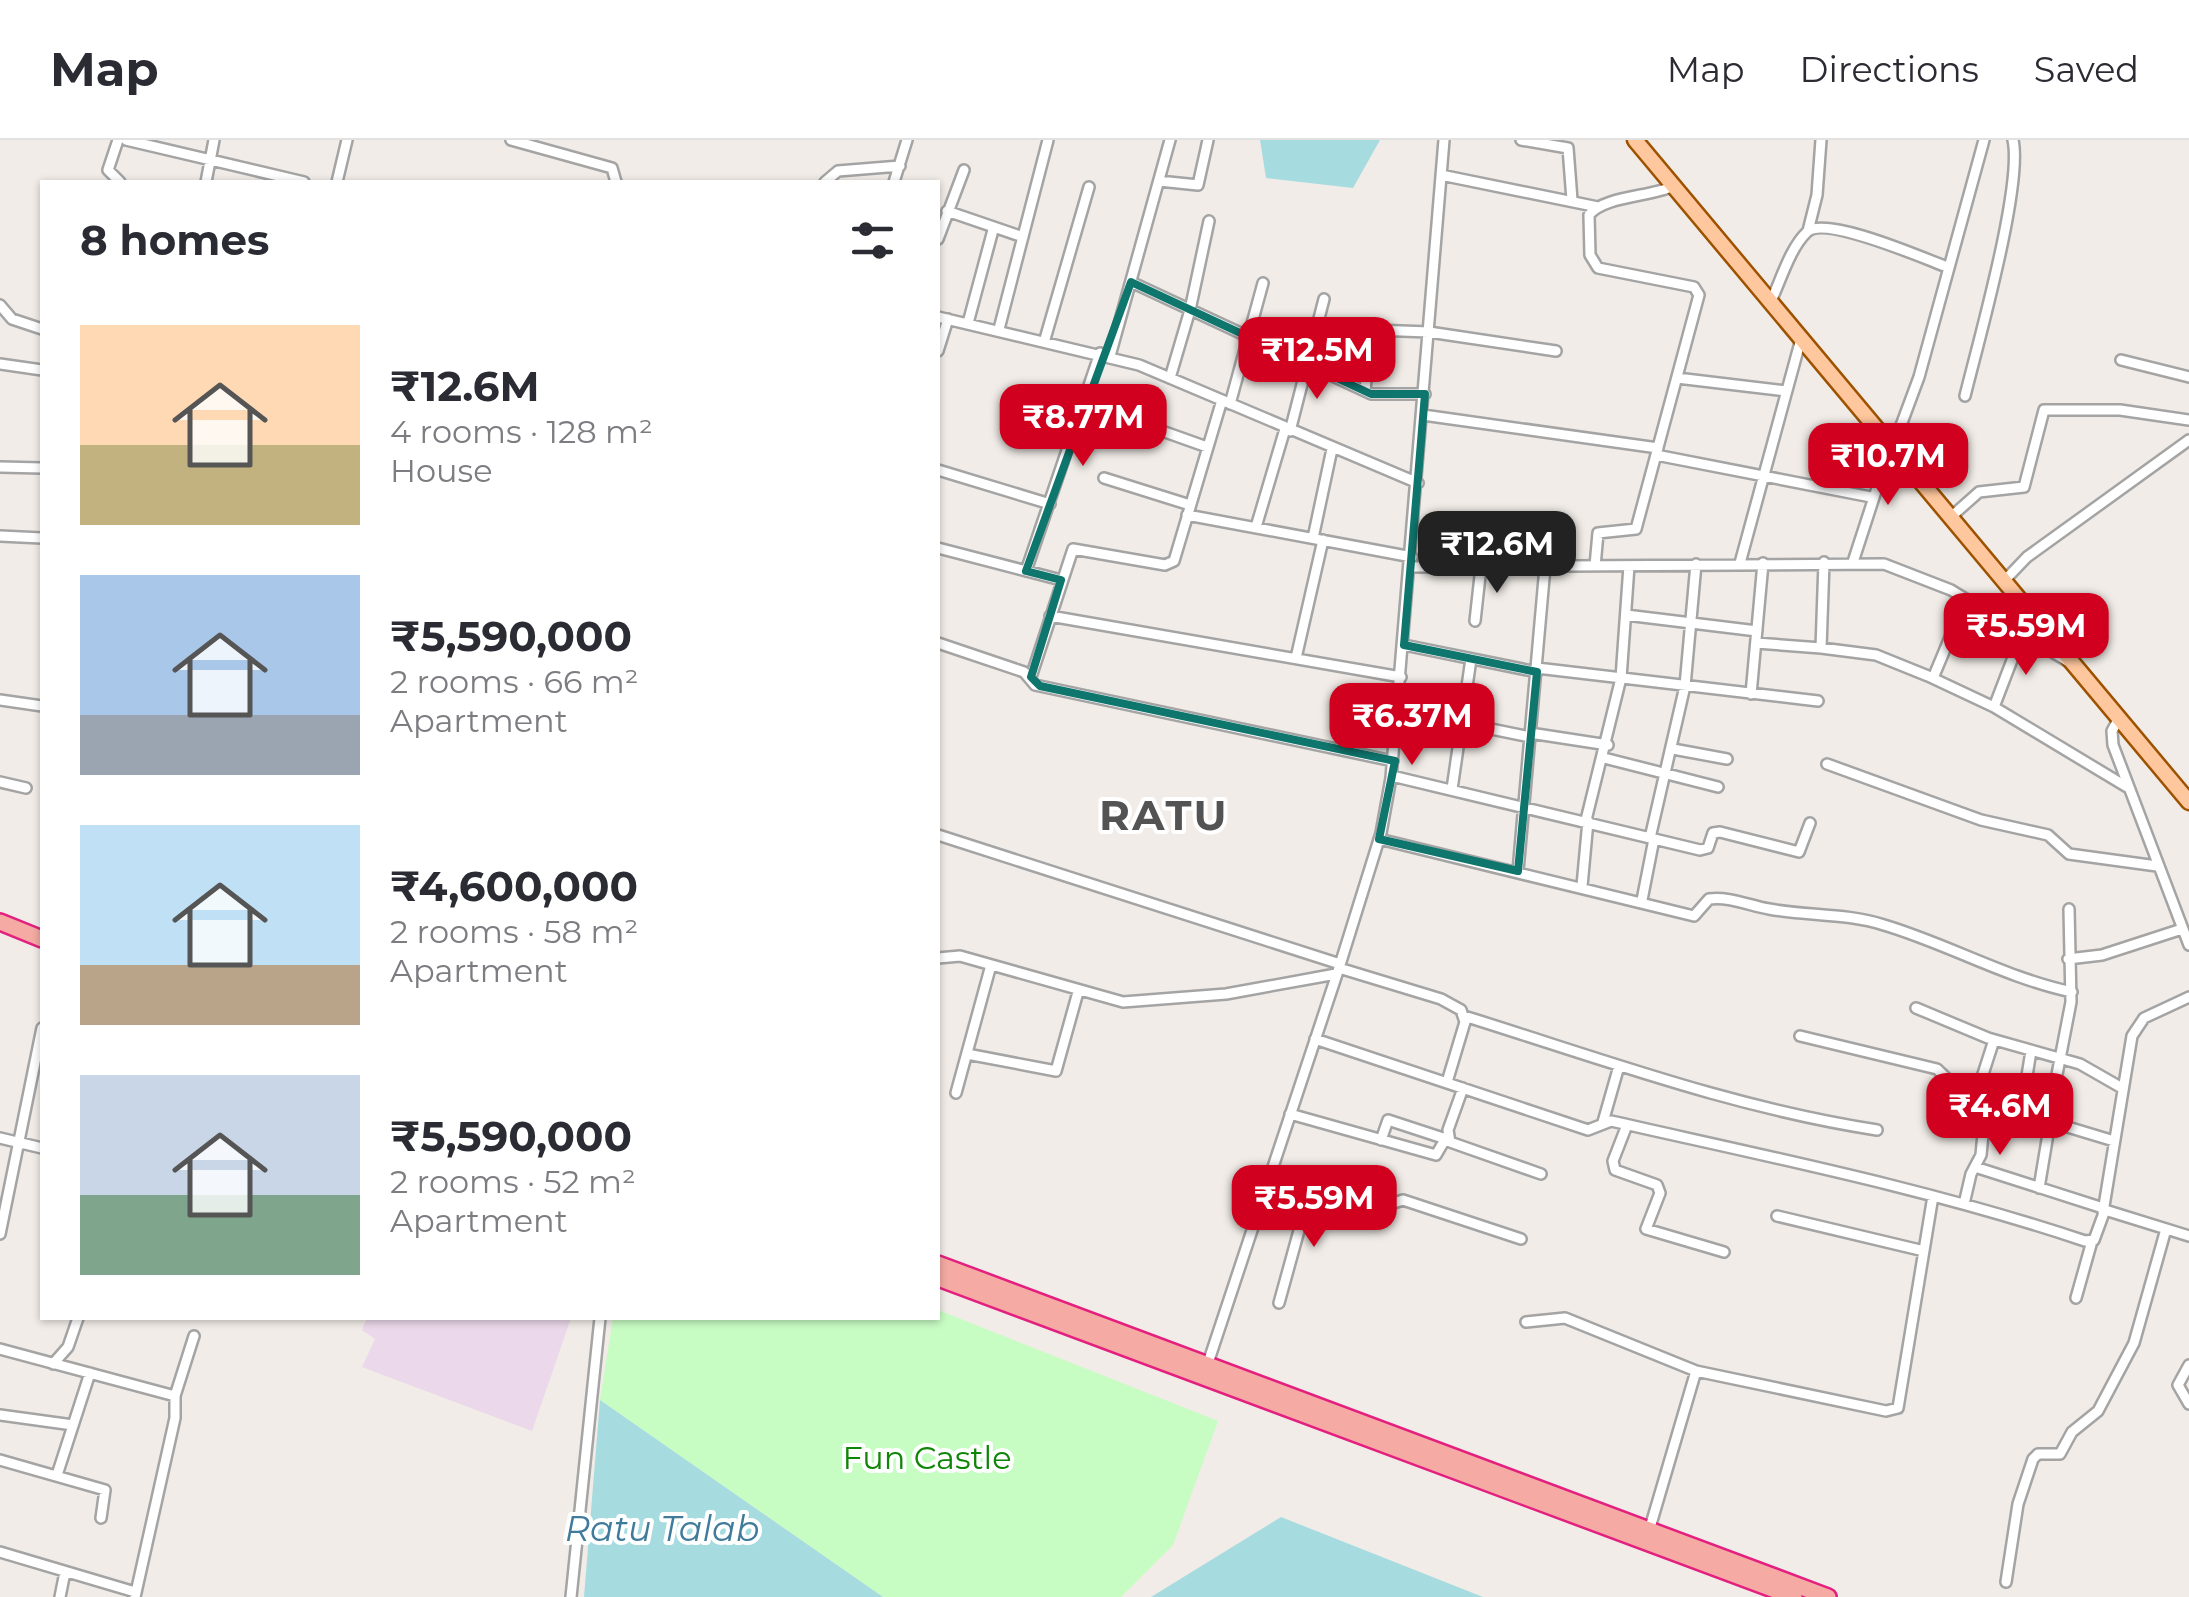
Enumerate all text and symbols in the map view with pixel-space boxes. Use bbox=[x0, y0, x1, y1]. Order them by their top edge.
text: Map bbox=[50, 40, 159, 98]
text: Map bbox=[1667, 48, 1745, 91]
text: Directions bbox=[1800, 48, 1979, 91]
text: Saved bbox=[2034, 48, 2139, 91]
icon: filters bbox=[845, 213, 900, 268]
text: 8 homes bbox=[80, 214, 269, 266]
pin: ₹12.5M bbox=[1236, 317, 1398, 402]
text: ₹12.5M bbox=[1260, 330, 1374, 369]
text: ₹12.6M bbox=[390, 360, 540, 412]
icon: home bbox=[160, 365, 280, 485]
pin: ₹8.77M bbox=[1002, 384, 1164, 469]
text: ₹8.77M bbox=[1022, 397, 1144, 436]
text: 4 rooms · 128 m² bbox=[390, 412, 653, 451]
pin: ₹10.7M bbox=[1807, 423, 1969, 508]
text: ₹10.7M bbox=[1830, 436, 1946, 475]
text: House bbox=[390, 451, 493, 490]
pin: ₹12.6M bbox=[1416, 511, 1578, 596]
text: ₹12.6M bbox=[1440, 524, 1554, 563]
pin: ₹5.59M bbox=[1945, 593, 2107, 678]
text: ₹5.59M bbox=[1966, 606, 2086, 645]
text: ₹5,590,000 bbox=[390, 610, 632, 662]
icon: home bbox=[160, 615, 280, 735]
text: 2 rooms · 66 m² bbox=[390, 662, 639, 701]
pin: ₹6.37M bbox=[1331, 683, 1493, 768]
text: ₹6.37M bbox=[1351, 696, 1473, 735]
text: Apartment bbox=[390, 701, 568, 740]
district label: RATU bbox=[1099, 789, 1229, 841]
text: ₹4,600,000 bbox=[390, 860, 638, 912]
icon: home bbox=[160, 865, 280, 985]
text: 2 rooms · 58 m² bbox=[390, 912, 638, 951]
text: Apartment bbox=[390, 951, 568, 990]
pin: ₹4.6M bbox=[1930, 1073, 2070, 1158]
text: ₹4.6M bbox=[1948, 1086, 2052, 1125]
text: ₹5,590,000 bbox=[390, 1110, 632, 1162]
icon: home bbox=[160, 1115, 280, 1235]
text: 2 rooms · 52 m² bbox=[390, 1162, 636, 1201]
pin: ₹5.59M bbox=[1233, 1165, 1395, 1250]
text: ₹5.59M bbox=[1254, 1178, 1374, 1217]
text: Apartment bbox=[390, 1201, 568, 1240]
park label: Fun Castle bbox=[842, 1438, 1012, 1477]
water label: Ratu Talab bbox=[565, 1507, 759, 1550]

